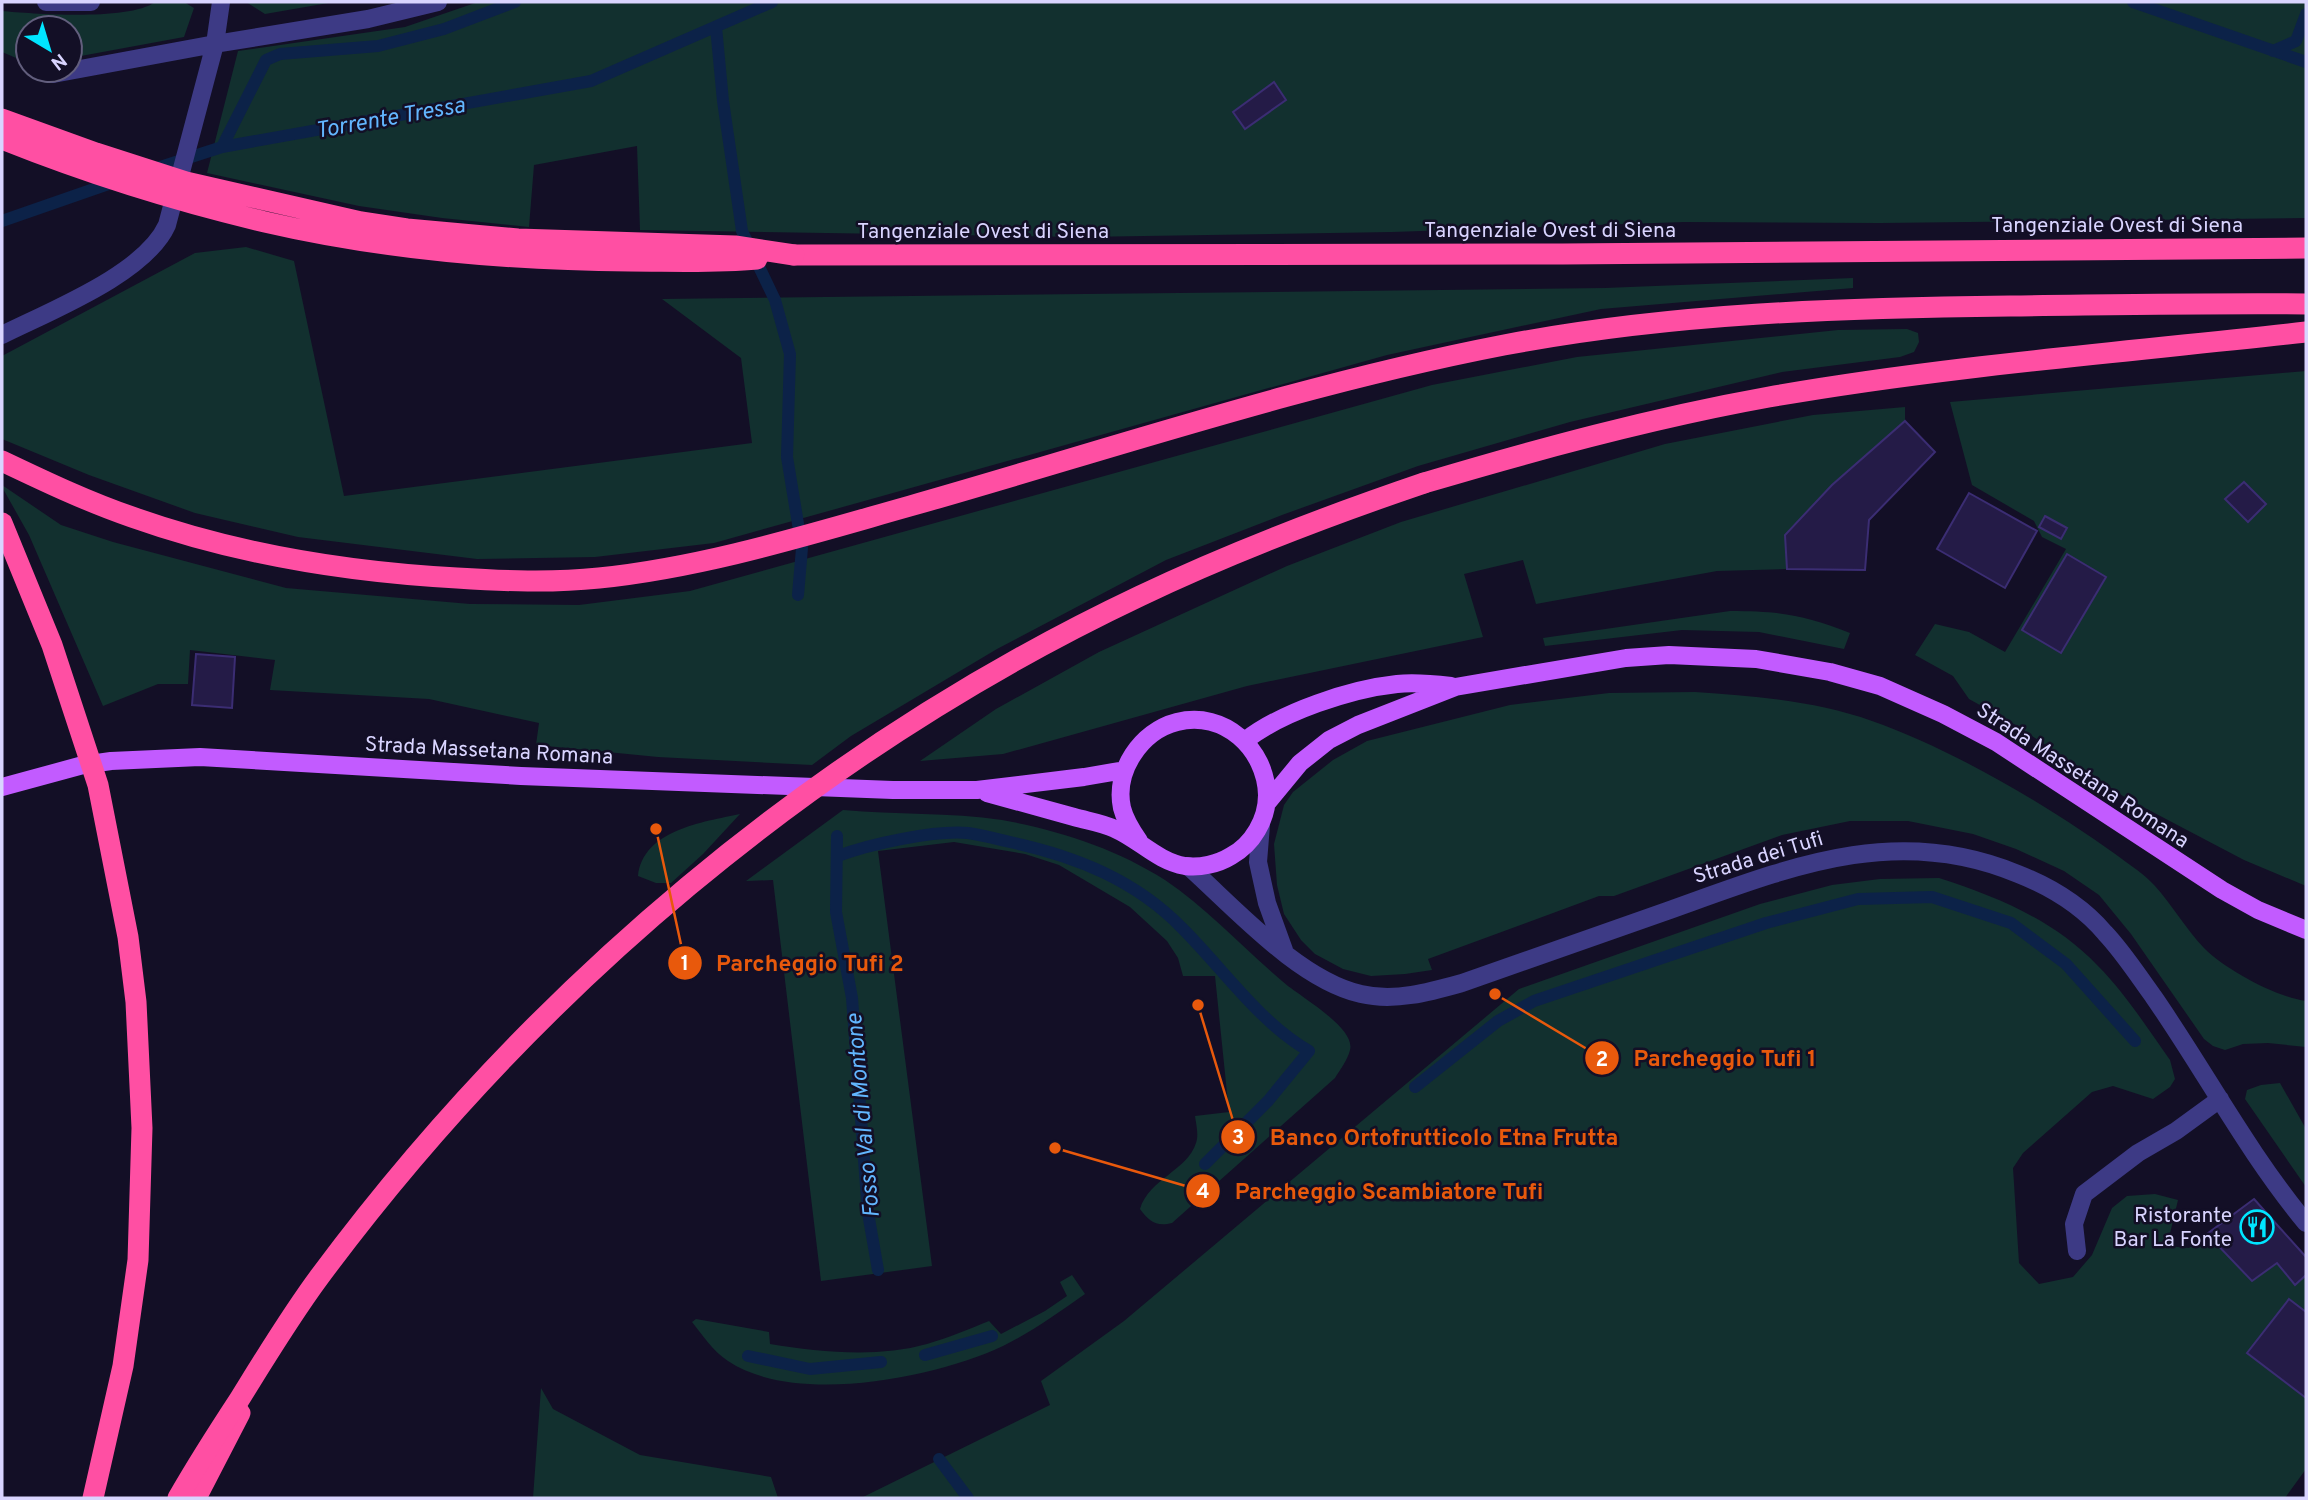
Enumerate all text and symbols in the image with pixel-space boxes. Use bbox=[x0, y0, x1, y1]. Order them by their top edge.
north arrow bbox=[14, 14, 84, 84]
text: N bbox=[45, 47, 71, 74]
water label: Torrente Tressa bbox=[313, 92, 468, 147]
street label: Tangenziale Ovest di Siena bbox=[1991, 213, 2243, 240]
street label: Tangenziale Ovest di Siena bbox=[1424, 218, 1676, 245]
street label: Tangenziale Ovest di Siena bbox=[857, 219, 1109, 246]
street label: Strada Massetana Romana bbox=[1971, 697, 2194, 855]
street label: Strada Massetana Romana bbox=[364, 732, 614, 771]
street label: Strada dei Tufi bbox=[1690, 826, 1827, 891]
callout: Parcheggio Tufi 2 bbox=[667, 941, 918, 985]
text: 1 bbox=[681, 951, 689, 978]
text: Parcheggio Tufi 2 bbox=[716, 951, 904, 980]
water label: Fosso Val di Montone bbox=[841, 1011, 888, 1219]
callout: Parcheggio Tufi 1 bbox=[1585, 1036, 1831, 1080]
text: Parcheggio Tufi 1 bbox=[1634, 1046, 1816, 1075]
text: 2 bbox=[1596, 1047, 1608, 1074]
callout: Banco Ortofrutticolo Etna Frutta bbox=[1220, 1115, 1632, 1159]
text: 3 bbox=[1232, 1125, 1244, 1152]
text: Banco Ortofrutticolo Etna Frutta bbox=[1270, 1125, 1618, 1154]
callout: Parcheggio Scambiatore Tufi bbox=[1185, 1169, 1557, 1213]
text: 4 bbox=[1196, 1179, 1210, 1206]
text: Parcheggio Scambiatore Tufi bbox=[1235, 1179, 1543, 1208]
place label: Ristorante Bar La Fonte bbox=[2114, 1203, 2232, 1254]
restaurant icon: Ristorante Bar La Fonte bbox=[2238, 1208, 2276, 1246]

